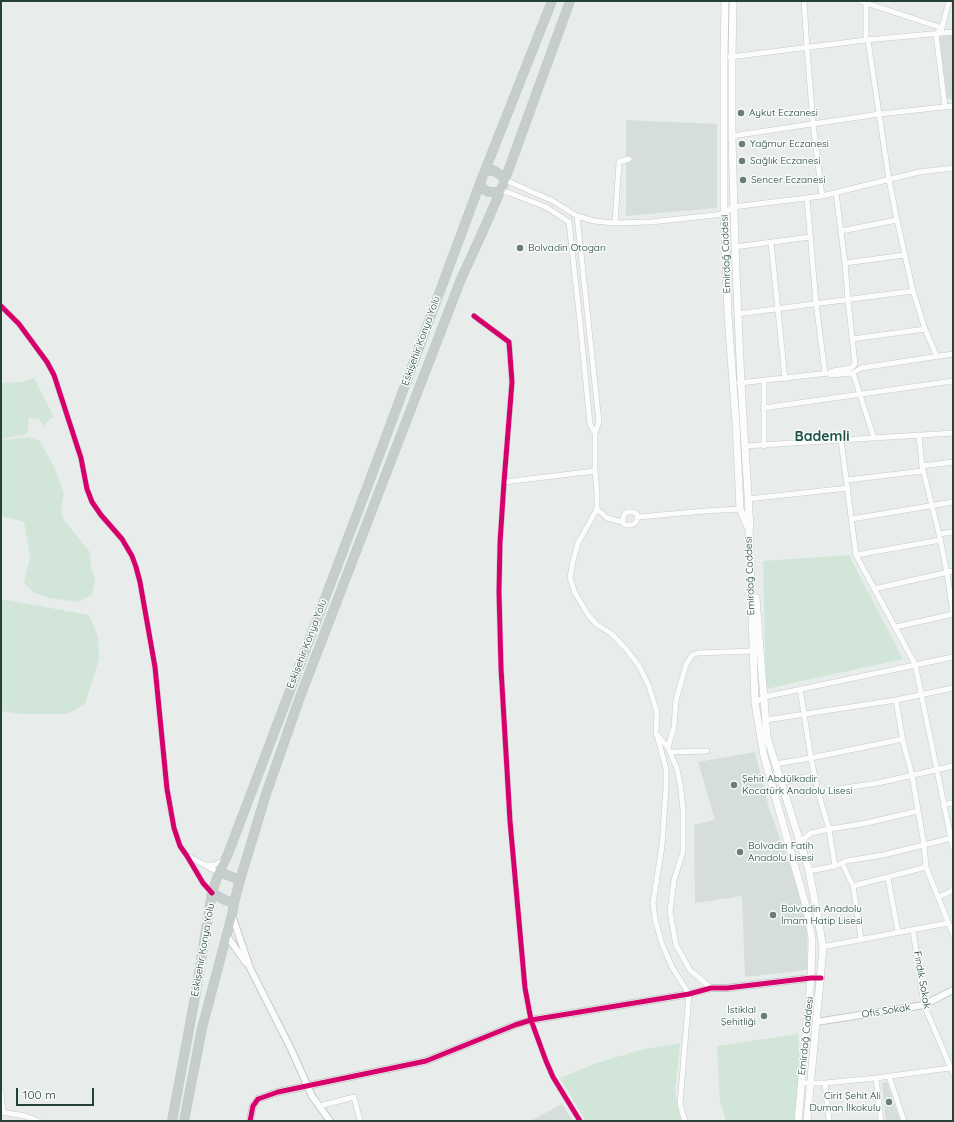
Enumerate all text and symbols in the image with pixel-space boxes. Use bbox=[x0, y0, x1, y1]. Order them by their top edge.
place label: Aykut Eczanesi bbox=[749, 107, 818, 119]
marker: Aykut Eczanesi bbox=[736, 108, 746, 118]
place label: Yağmur Eczanesi bbox=[750, 138, 829, 150]
marker: Yağmur Eczanesi bbox=[737, 139, 747, 149]
place label: Sağlık Eczanesi bbox=[750, 155, 820, 167]
marker: Sağlık Eczanesi bbox=[737, 156, 747, 166]
place label: Sencer Eczanesi bbox=[751, 174, 825, 186]
marker: Sencer Eczanesi bbox=[738, 175, 748, 185]
street label: Emirdağ Caddesi bbox=[719, 214, 733, 294]
place label: Bolvadin Otogarı bbox=[528, 242, 606, 254]
marker: Bolvadin Otogarı bbox=[515, 243, 525, 253]
street label: Eskişehir Konya Yolu bbox=[399, 295, 443, 387]
district label: Bademli bbox=[794, 429, 850, 445]
street label: Emirdağ Caddesi bbox=[743, 536, 757, 616]
street label: Eskişehir Konya Yolu bbox=[284, 598, 330, 690]
place label: Şehit Abdülkadir Kocatürk Anadolu Lisesi bbox=[742, 773, 853, 796]
marker: Şehit Abdülkadir Kocatürk Anadolu Lisesi bbox=[729, 780, 739, 790]
place label: Bolvadin Fatih Anadolu Lisesi bbox=[748, 840, 814, 864]
marker: Bolvadin Fatih Anadolu Lisesi bbox=[735, 847, 745, 857]
street label: Eskişehir Konya Yolu bbox=[189, 902, 217, 998]
place label: Bolvadin Anadolu İmam Hatip Lisesi bbox=[781, 903, 863, 926]
marker: Bolvadin Anadolu İmam Hatip Lisesi bbox=[768, 910, 778, 920]
street label: Fındık Sokak bbox=[911, 950, 933, 1010]
street label: Emirdağ Caddesi bbox=[796, 996, 816, 1076]
street label: Ofis Sokak bbox=[861, 1001, 911, 1021]
place label: İstiklal Şehitliği bbox=[721, 1004, 756, 1028]
marker: İstiklal Şehitliği bbox=[759, 1011, 769, 1021]
scale bar bbox=[18, 1080, 96, 1106]
text: 100 m bbox=[23, 1087, 56, 1102]
place label: Cirit Şehit Ali Duman İlkokulu bbox=[810, 1090, 881, 1114]
marker: Cirit Şehit Ali Duman İlkokulu bbox=[884, 1097, 894, 1107]

